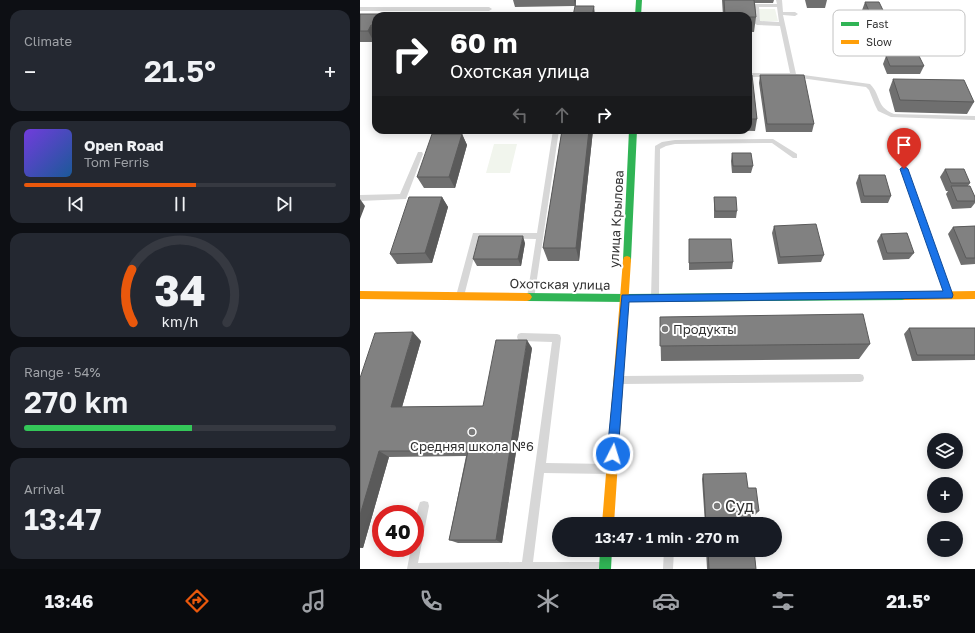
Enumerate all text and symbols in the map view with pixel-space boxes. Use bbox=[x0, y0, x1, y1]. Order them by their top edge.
legend bbox=[833, 10, 965, 56]
text: Fast bbox=[866, 17, 889, 30]
text: 60 m bbox=[450, 26, 517, 59]
icon: right bbox=[384, 28, 436, 80]
text: Climate bbox=[24, 33, 72, 49]
text: Slow bbox=[866, 35, 892, 48]
text: 21.5° bbox=[144, 53, 216, 89]
text: − bbox=[24, 58, 36, 85]
text: + bbox=[324, 58, 336, 85]
text: Охотская улица bbox=[450, 60, 590, 82]
icon: left bbox=[509, 104, 531, 126]
icon: ahead bbox=[551, 104, 573, 126]
icon: right bbox=[593, 104, 615, 126]
pin bbox=[887, 128, 921, 169]
icon: arrive bbox=[893, 134, 915, 156]
text: Open Road bbox=[84, 136, 164, 154]
text: Tom Ferris bbox=[84, 154, 149, 170]
street label: улица Крылова bbox=[605, 170, 627, 268]
icon: previous bbox=[65, 193, 87, 215]
icon: pause bbox=[169, 193, 191, 215]
icon: next bbox=[273, 193, 295, 215]
text: 34 bbox=[154, 264, 206, 314]
street label: Охотская улица bbox=[509, 275, 611, 293]
text: km/h bbox=[162, 312, 198, 329]
place label: Продукты bbox=[673, 321, 737, 337]
marker: Продукты bbox=[660, 324, 670, 334]
text: Range · 54% bbox=[24, 364, 100, 380]
text: 270 km bbox=[24, 384, 128, 420]
marker: Средняя школа №6 bbox=[467, 427, 477, 437]
position arrow bbox=[592, 433, 634, 475]
map controls bbox=[927, 433, 963, 557]
button: layers bbox=[927, 433, 963, 469]
place label: Средняя школа №6 bbox=[410, 438, 534, 454]
button: + bbox=[927, 477, 963, 513]
text: Arrival bbox=[24, 481, 65, 497]
place label: Суд bbox=[725, 496, 754, 516]
text: 13:47 bbox=[24, 501, 102, 537]
marker: Суд bbox=[712, 501, 722, 511]
speed limit sign: 40 bbox=[372, 505, 424, 557]
button: − bbox=[927, 521, 963, 557]
text: 13:47 · 1 min · 270 m bbox=[595, 528, 739, 546]
icon: directions bbox=[183, 587, 211, 615]
icon: music bbox=[300, 587, 328, 615]
icon: phone bbox=[417, 587, 445, 615]
icon: climate bbox=[534, 587, 562, 615]
icon: car bbox=[652, 587, 680, 615]
icon: filters bbox=[769, 587, 797, 615]
text: 13:46 bbox=[45, 590, 93, 612]
text: 21.5° bbox=[886, 590, 930, 612]

